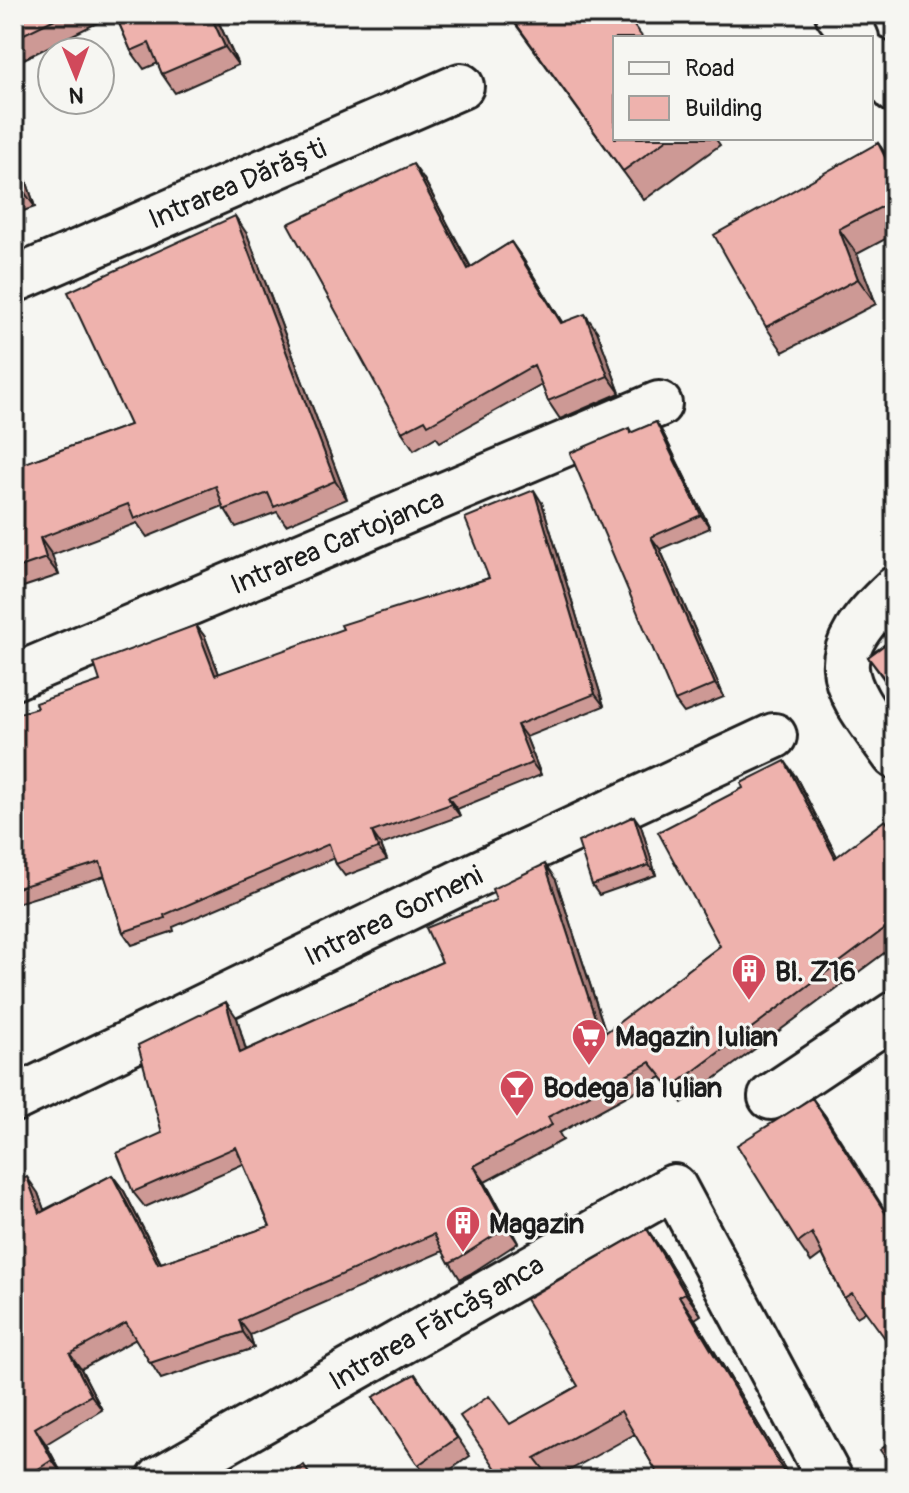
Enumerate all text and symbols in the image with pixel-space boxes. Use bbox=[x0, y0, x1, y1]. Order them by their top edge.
north arrow bbox=[36, 36, 116, 116]
legend bbox=[613, 36, 873, 140]
text: Road bbox=[685, 54, 735, 83]
text: N bbox=[69, 81, 84, 109]
text: Building bbox=[685, 94, 762, 123]
street label: Intrarea Dărăști bbox=[143, 131, 332, 238]
street label: Intrarea Cartojanca bbox=[226, 482, 450, 603]
street label: Intrarea Gorneni bbox=[299, 858, 488, 975]
building icon: Bl. Z16 bbox=[730, 952, 768, 1002]
place label: Bl. Z16 bbox=[775, 955, 856, 990]
supermarket icon: Magazin Iulian bbox=[570, 1017, 608, 1067]
place label: Magazin Iulian bbox=[615, 1020, 778, 1055]
bar icon: Bodega la Iulian bbox=[498, 1068, 536, 1118]
place label: Bodega la Iulian bbox=[543, 1071, 722, 1106]
building icon: Magazin bbox=[444, 1204, 482, 1254]
place label: Magazin bbox=[489, 1207, 585, 1242]
street label: Intrarea Fărcășanca bbox=[323, 1248, 550, 1399]

